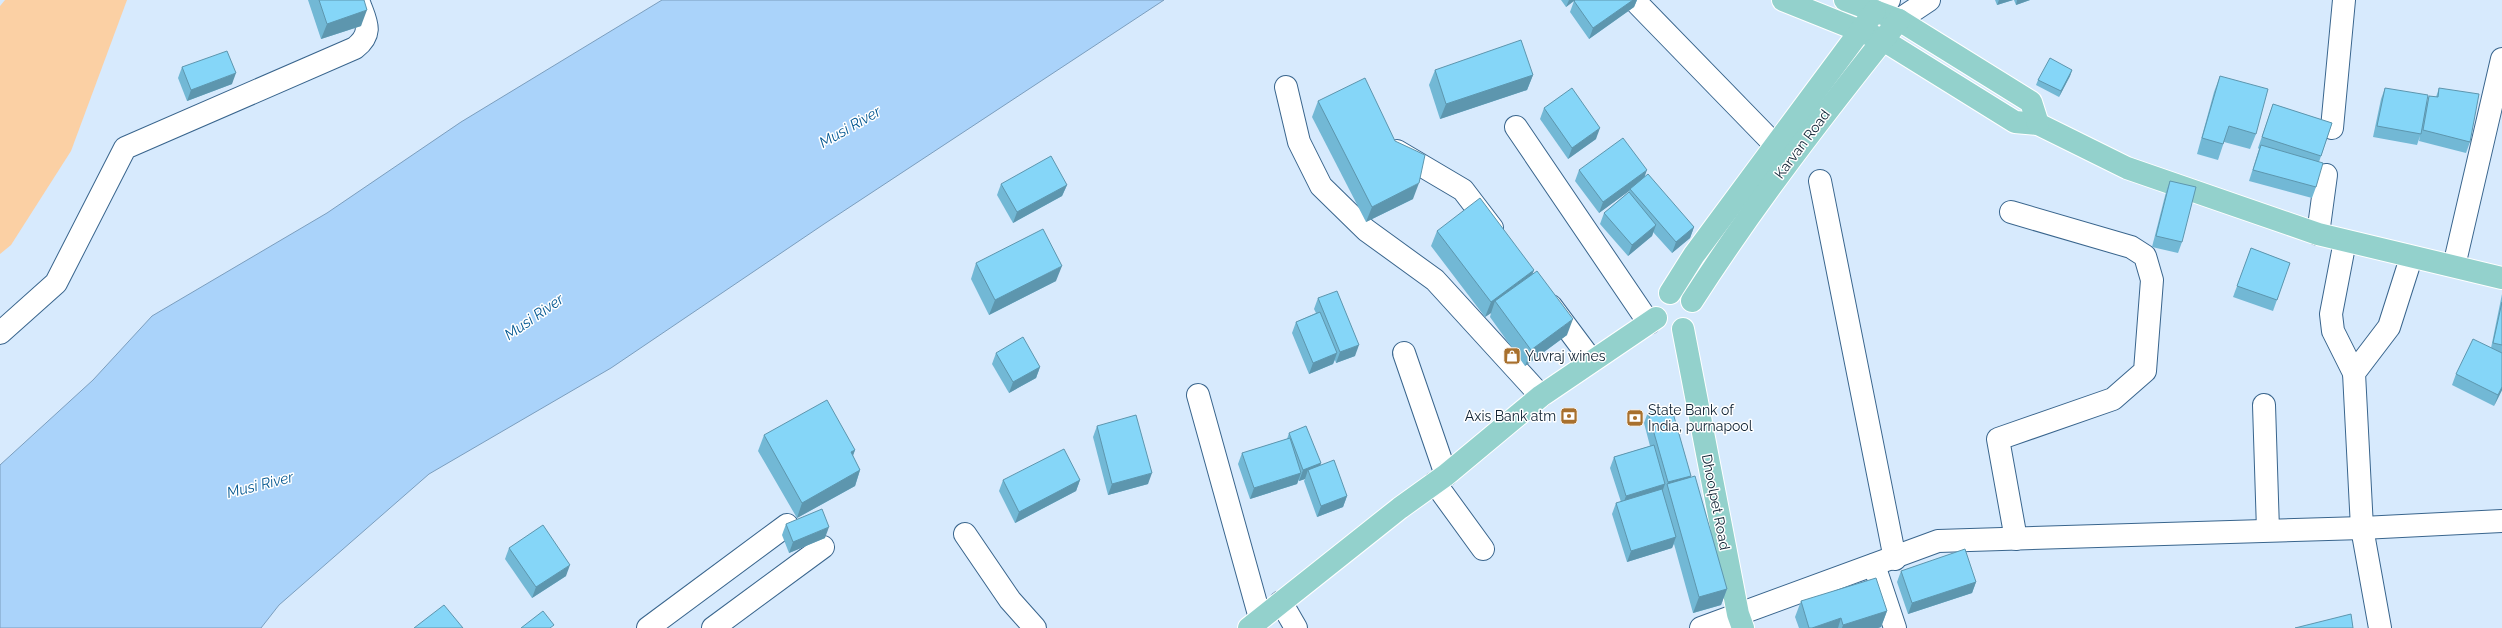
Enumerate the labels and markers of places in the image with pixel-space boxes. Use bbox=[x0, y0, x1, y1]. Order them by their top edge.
shop icon: Yuvraj wines bbox=[1502, 346, 1522, 366]
place label: Yuvraj wines bbox=[1525, 348, 1606, 364]
place label: State Bank of India, purnapool bbox=[1648, 402, 1753, 434]
bank icon: Axis Bank atm bbox=[1559, 406, 1579, 426]
place label: Axis Bank atm bbox=[1465, 408, 1556, 424]
bank icon: State Bank of India, purnapool bbox=[1625, 408, 1645, 428]

